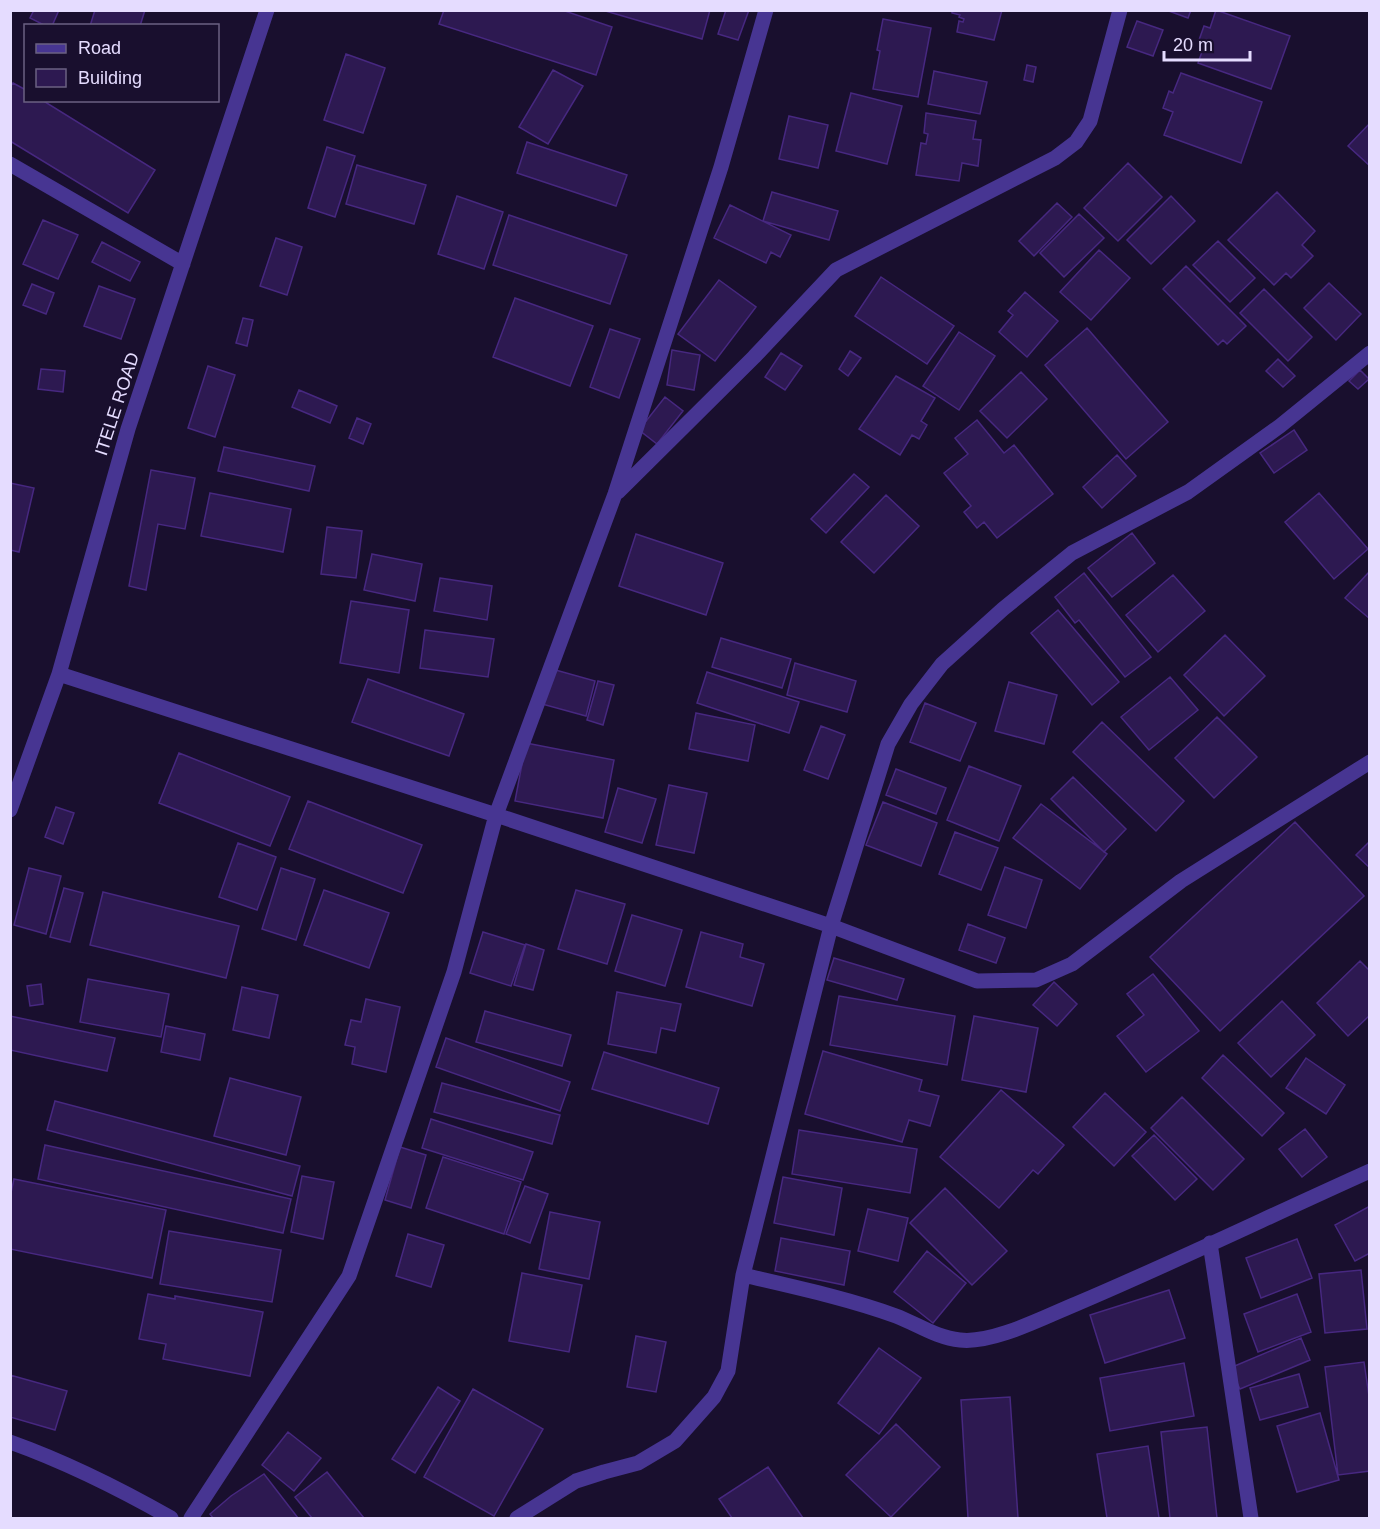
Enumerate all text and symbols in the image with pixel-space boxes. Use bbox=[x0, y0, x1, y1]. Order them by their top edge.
legend bbox=[24, 24, 219, 102]
scale bar bbox=[1164, 24, 1250, 62]
text: 20 m bbox=[1173, 35, 1213, 55]
text: Road bbox=[78, 38, 121, 58]
text: Building bbox=[78, 68, 142, 88]
street label: ITELE ROAD bbox=[91, 350, 143, 458]

